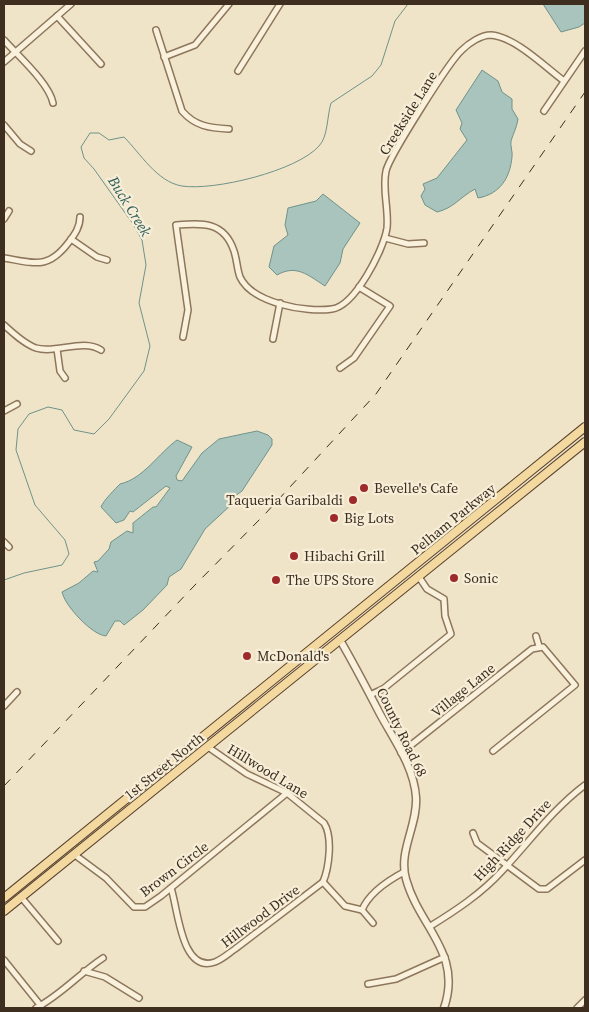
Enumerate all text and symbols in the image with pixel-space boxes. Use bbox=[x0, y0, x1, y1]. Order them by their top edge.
street label: Creekside Lane bbox=[374, 67, 442, 159]
water label: Buck Creek bbox=[103, 171, 157, 241]
place label: Bevelle's Cafe bbox=[374, 478, 458, 498]
street label: Pelham Parkway bbox=[406, 478, 500, 559]
marker: Bevelle's Cafe bbox=[358, 482, 370, 494]
place label: Taqueria Garibaldi bbox=[226, 490, 343, 510]
marker: Taqueria Garibaldi bbox=[347, 494, 359, 506]
place label: Big Lots bbox=[344, 508, 394, 528]
marker: Big Lots bbox=[328, 512, 340, 524]
place label: Hibachi Grill bbox=[304, 546, 385, 566]
marker: Hibachi Grill bbox=[288, 550, 300, 562]
place label: Sonic bbox=[464, 568, 499, 588]
place label: The UPS Store bbox=[286, 570, 374, 590]
marker: Sonic bbox=[448, 572, 460, 584]
marker: The UPS Store bbox=[270, 574, 282, 586]
place label: McDonald's bbox=[257, 646, 329, 666]
marker: McDonald's bbox=[241, 650, 253, 662]
street label: Village Lane bbox=[427, 658, 499, 722]
street label: County Road 68 bbox=[372, 684, 432, 780]
street label: 1st Street North bbox=[120, 728, 208, 804]
street label: Hillwood Lane bbox=[224, 739, 312, 803]
street label: High Ridge Drive bbox=[468, 794, 556, 886]
street label: Brown Circle bbox=[135, 836, 213, 902]
street label: Hillwood Drive bbox=[216, 880, 304, 952]

